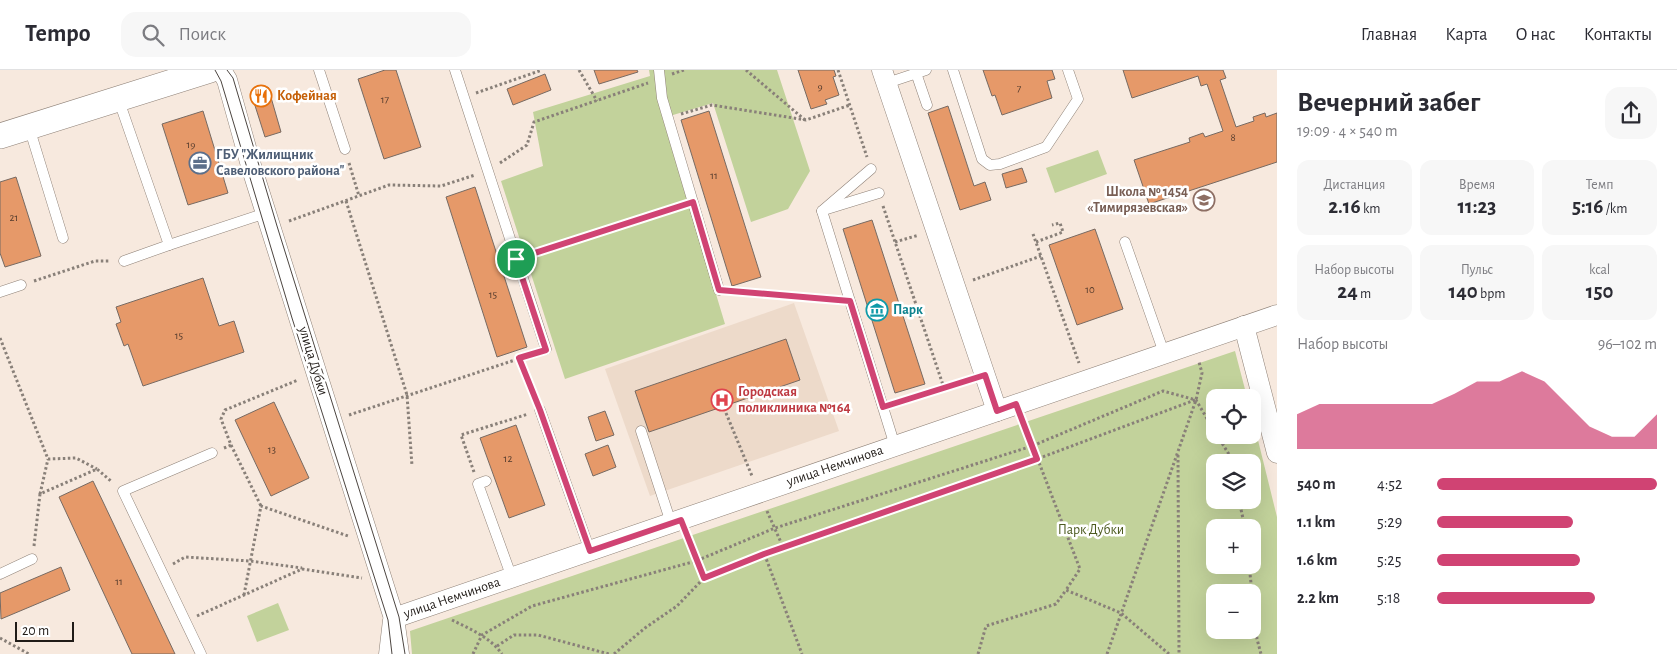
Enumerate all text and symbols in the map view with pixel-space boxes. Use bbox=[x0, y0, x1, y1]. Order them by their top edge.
search box bbox=[121, 12, 471, 57]
icon: search bbox=[139, 21, 167, 49]
text: Tempo bbox=[25, 22, 91, 46]
text: Поиск bbox=[179, 25, 226, 44]
text: Главная bbox=[1361, 26, 1417, 44]
text: Карта bbox=[1445, 26, 1487, 44]
text: О нас bbox=[1515, 26, 1556, 44]
text: Контакты bbox=[1584, 26, 1652, 44]
house number: 9 bbox=[817, 81, 823, 92]
house number: 7 bbox=[1017, 83, 1022, 94]
restaurant icon: Кофейная bbox=[249, 84, 273, 108]
button: share bbox=[1605, 87, 1657, 139]
place label: Кофейная bbox=[277, 89, 337, 103]
text: Вечерний забег bbox=[1297, 89, 1480, 117]
house number: 17 bbox=[381, 94, 390, 105]
text: 19:09 · 4 × 540 m bbox=[1297, 123, 1398, 139]
house number: 8 bbox=[1230, 132, 1236, 143]
house number: 19 bbox=[187, 139, 195, 150]
place label: ГБУ "Жилищник Савеловского района" bbox=[216, 148, 344, 178]
office icon: ГБУ "Жилищник Савеловского района" bbox=[188, 151, 212, 175]
house number: 11 bbox=[710, 170, 718, 181]
text: Дистанция bbox=[1323, 178, 1385, 192]
text: Время bbox=[1459, 178, 1495, 192]
text: Темп bbox=[1586, 178, 1614, 192]
place label: Школа № 1454 «Тимирязевская» bbox=[1087, 185, 1188, 215]
school or university icon: Школа № 1454 «Тимирязевская» bbox=[1192, 188, 1216, 212]
text: 2.16 bbox=[1328, 196, 1361, 217]
text: 11:23 bbox=[1458, 196, 1496, 217]
text: 5:16 bbox=[1572, 196, 1603, 217]
text: km bbox=[1361, 202, 1380, 216]
text: /km bbox=[1603, 202, 1627, 216]
house number: 21 bbox=[10, 212, 18, 223]
pin bbox=[495, 238, 537, 280]
icon: arrive bbox=[502, 245, 530, 273]
text: Набор высоты bbox=[1314, 263, 1394, 277]
text: Пульс bbox=[1461, 263, 1493, 277]
text: kcal bbox=[1589, 263, 1610, 277]
text: 24 bbox=[1337, 281, 1358, 302]
text: 140 bbox=[1449, 281, 1478, 302]
text: 150 bbox=[1586, 281, 1613, 302]
house number: 10 bbox=[1085, 284, 1095, 295]
text: m bbox=[1358, 287, 1371, 301]
text: bpm bbox=[1478, 287, 1505, 301]
house number: 15 bbox=[489, 289, 498, 300]
museum icon: Парк bbox=[865, 298, 889, 322]
place label: Парк bbox=[893, 303, 923, 317]
street label: улица Дубки bbox=[296, 324, 330, 397]
house number: 15 bbox=[175, 330, 184, 341]
text: Набор высоты bbox=[1297, 336, 1388, 352]
text: 96–102 m bbox=[1598, 336, 1657, 352]
place label: Городская поликлиника №164 bbox=[738, 385, 850, 415]
hospital icon: Городская поликлиника №164 bbox=[710, 388, 734, 412]
map controls bbox=[1206, 389, 1261, 639]
button: locate bbox=[1206, 389, 1261, 444]
street label: улица Немчинова bbox=[784, 443, 886, 489]
house number: 13 bbox=[268, 444, 277, 455]
house number: 12 bbox=[504, 453, 512, 464]
button: layers bbox=[1206, 454, 1261, 509]
text: 540 m bbox=[1297, 476, 1336, 492]
text: 4:52 bbox=[1377, 476, 1402, 492]
text: 1.1 km bbox=[1297, 514, 1335, 530]
text: 5:29 bbox=[1377, 514, 1402, 530]
button: + bbox=[1206, 519, 1261, 574]
park label: Парк Дубки bbox=[1058, 523, 1124, 537]
text: 1.6 km bbox=[1297, 552, 1337, 568]
text: 5:25 bbox=[1377, 552, 1401, 568]
street label: улица Немчинова bbox=[401, 575, 503, 621]
house number: 11 bbox=[115, 576, 123, 587]
button: − bbox=[1206, 584, 1261, 639]
text: 2.2 km bbox=[1297, 590, 1339, 606]
text: 5:18 bbox=[1377, 590, 1400, 606]
scale bar bbox=[15, 619, 74, 642]
text: 20 m bbox=[22, 624, 49, 638]

